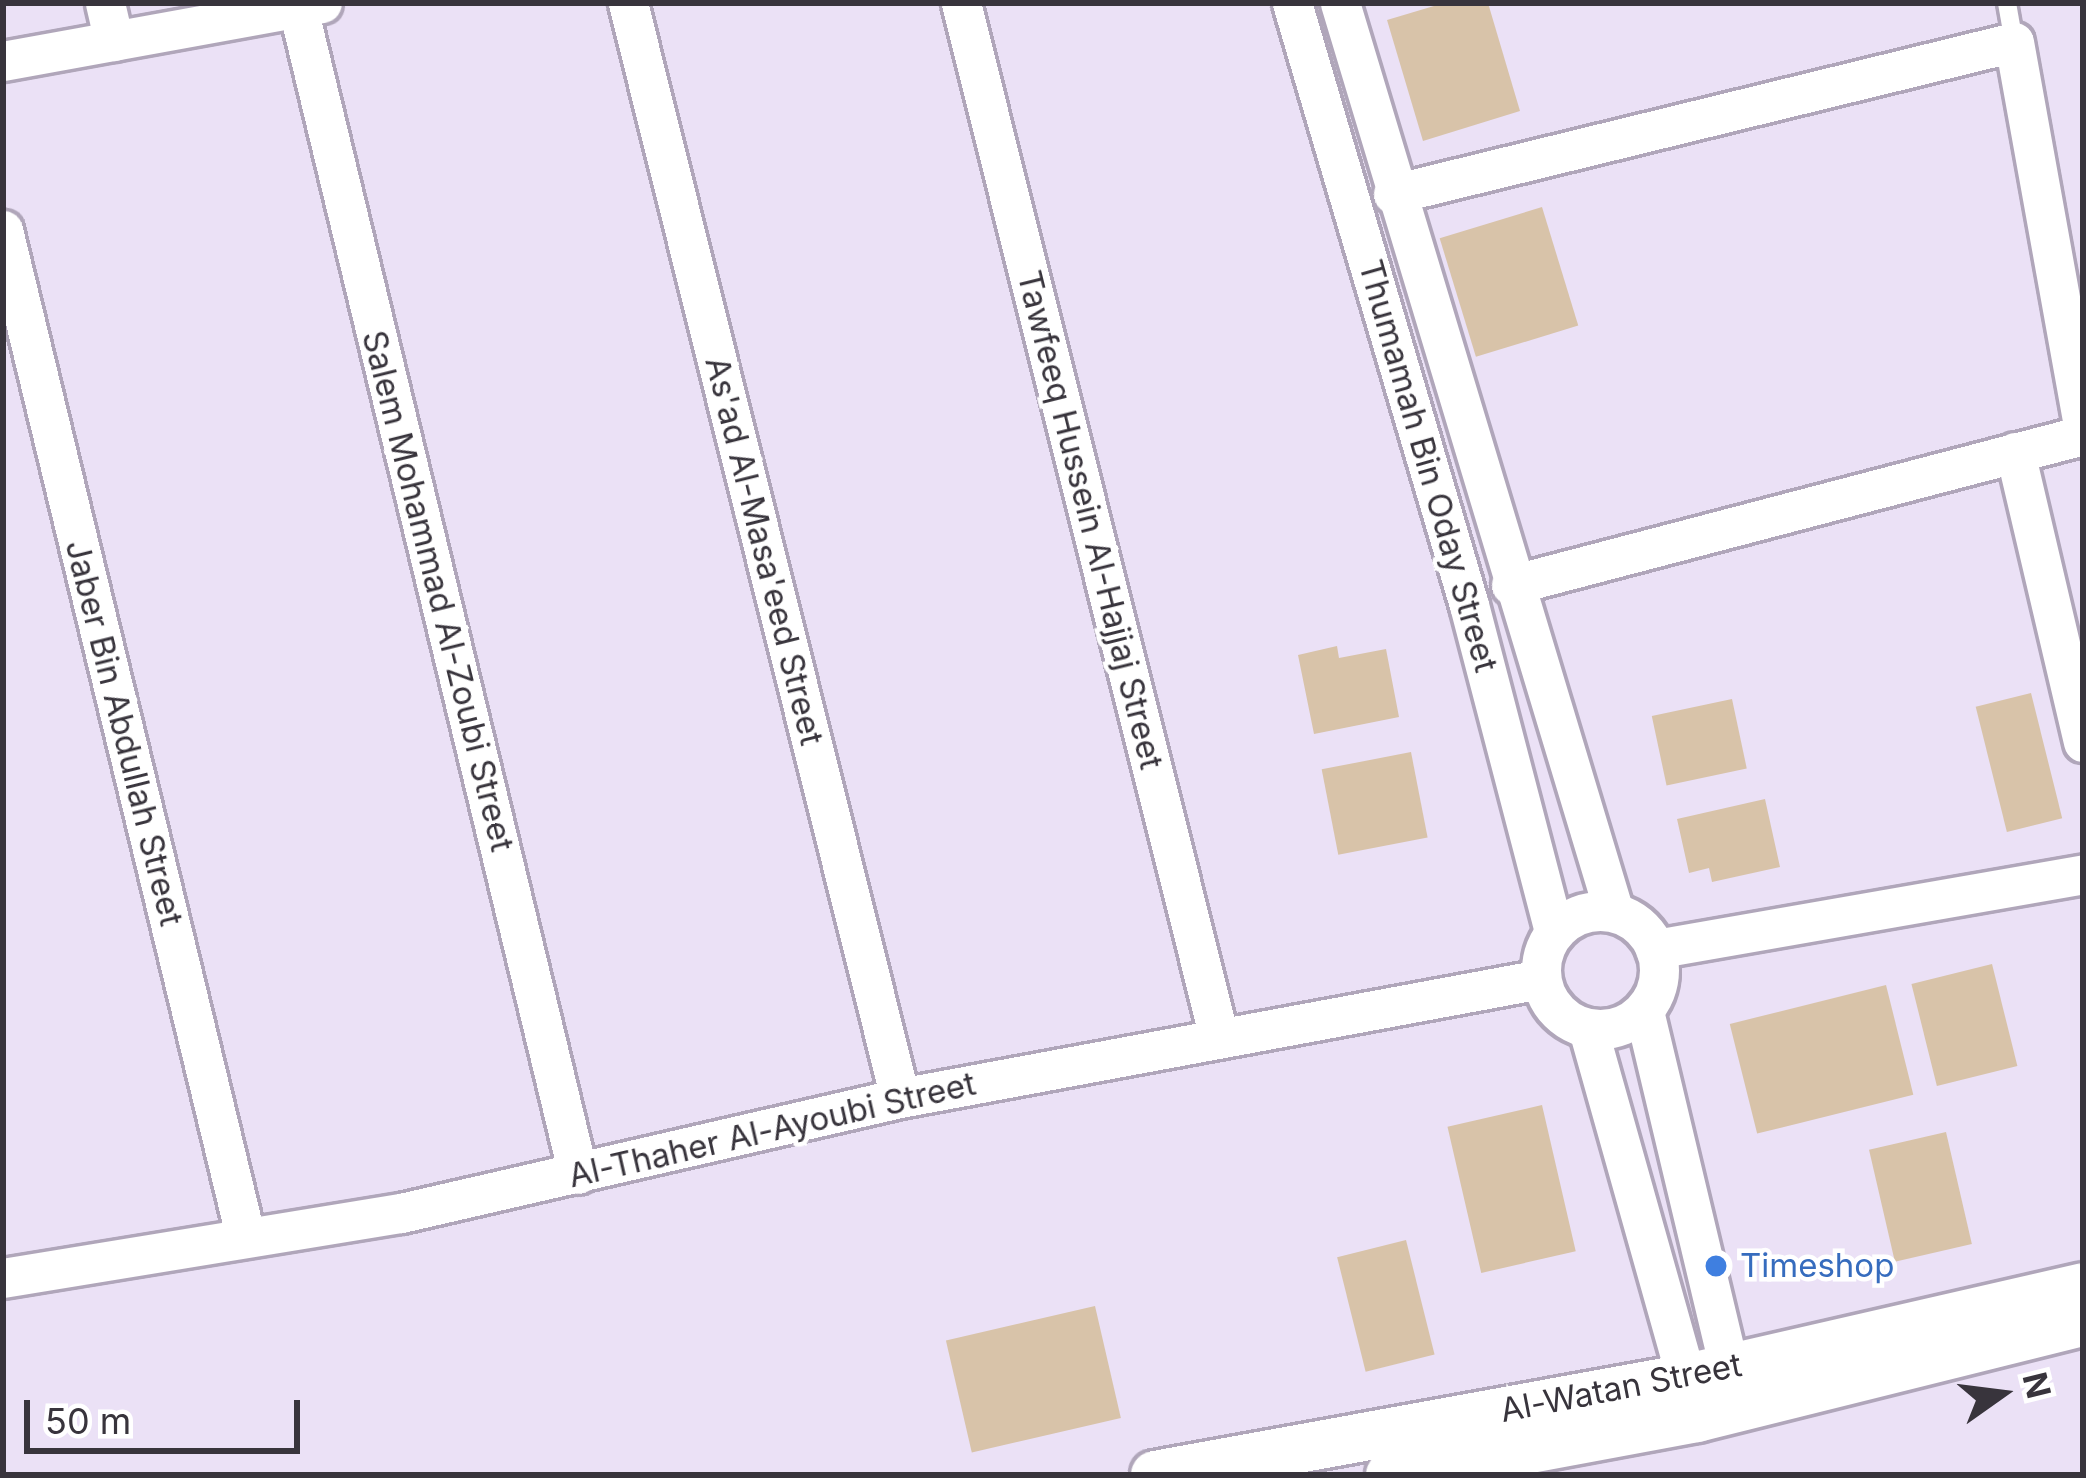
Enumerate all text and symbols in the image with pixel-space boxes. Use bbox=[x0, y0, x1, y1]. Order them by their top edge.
street label: Thumamah Bin Oday Street bbox=[1350, 255, 1506, 677]
street label: Tawfeeq Hussein Al-Hajjaj Street bbox=[1009, 267, 1171, 773]
street label: Salem Mohammad Al-Zoubi Street bbox=[354, 327, 522, 855]
street label: As'ad Al-Masa'eed Street bbox=[697, 353, 831, 749]
street label: Jaber Bin Abdullah Street bbox=[57, 536, 191, 930]
street label: Al-Thaher Al-Ayoubi Street bbox=[565, 1064, 979, 1196]
place label: Timeshop bbox=[1740, 1246, 1894, 1286]
marker: Timeshop bbox=[1703, 1253, 1729, 1279]
north arrow bbox=[1942, 1334, 2062, 1454]
street label: Al-Watan Street bbox=[1497, 1345, 1745, 1431]
text: N bbox=[2014, 1368, 2059, 1402]
scale bar bbox=[30, 1376, 306, 1450]
text: 50 m bbox=[45, 1399, 131, 1443]

